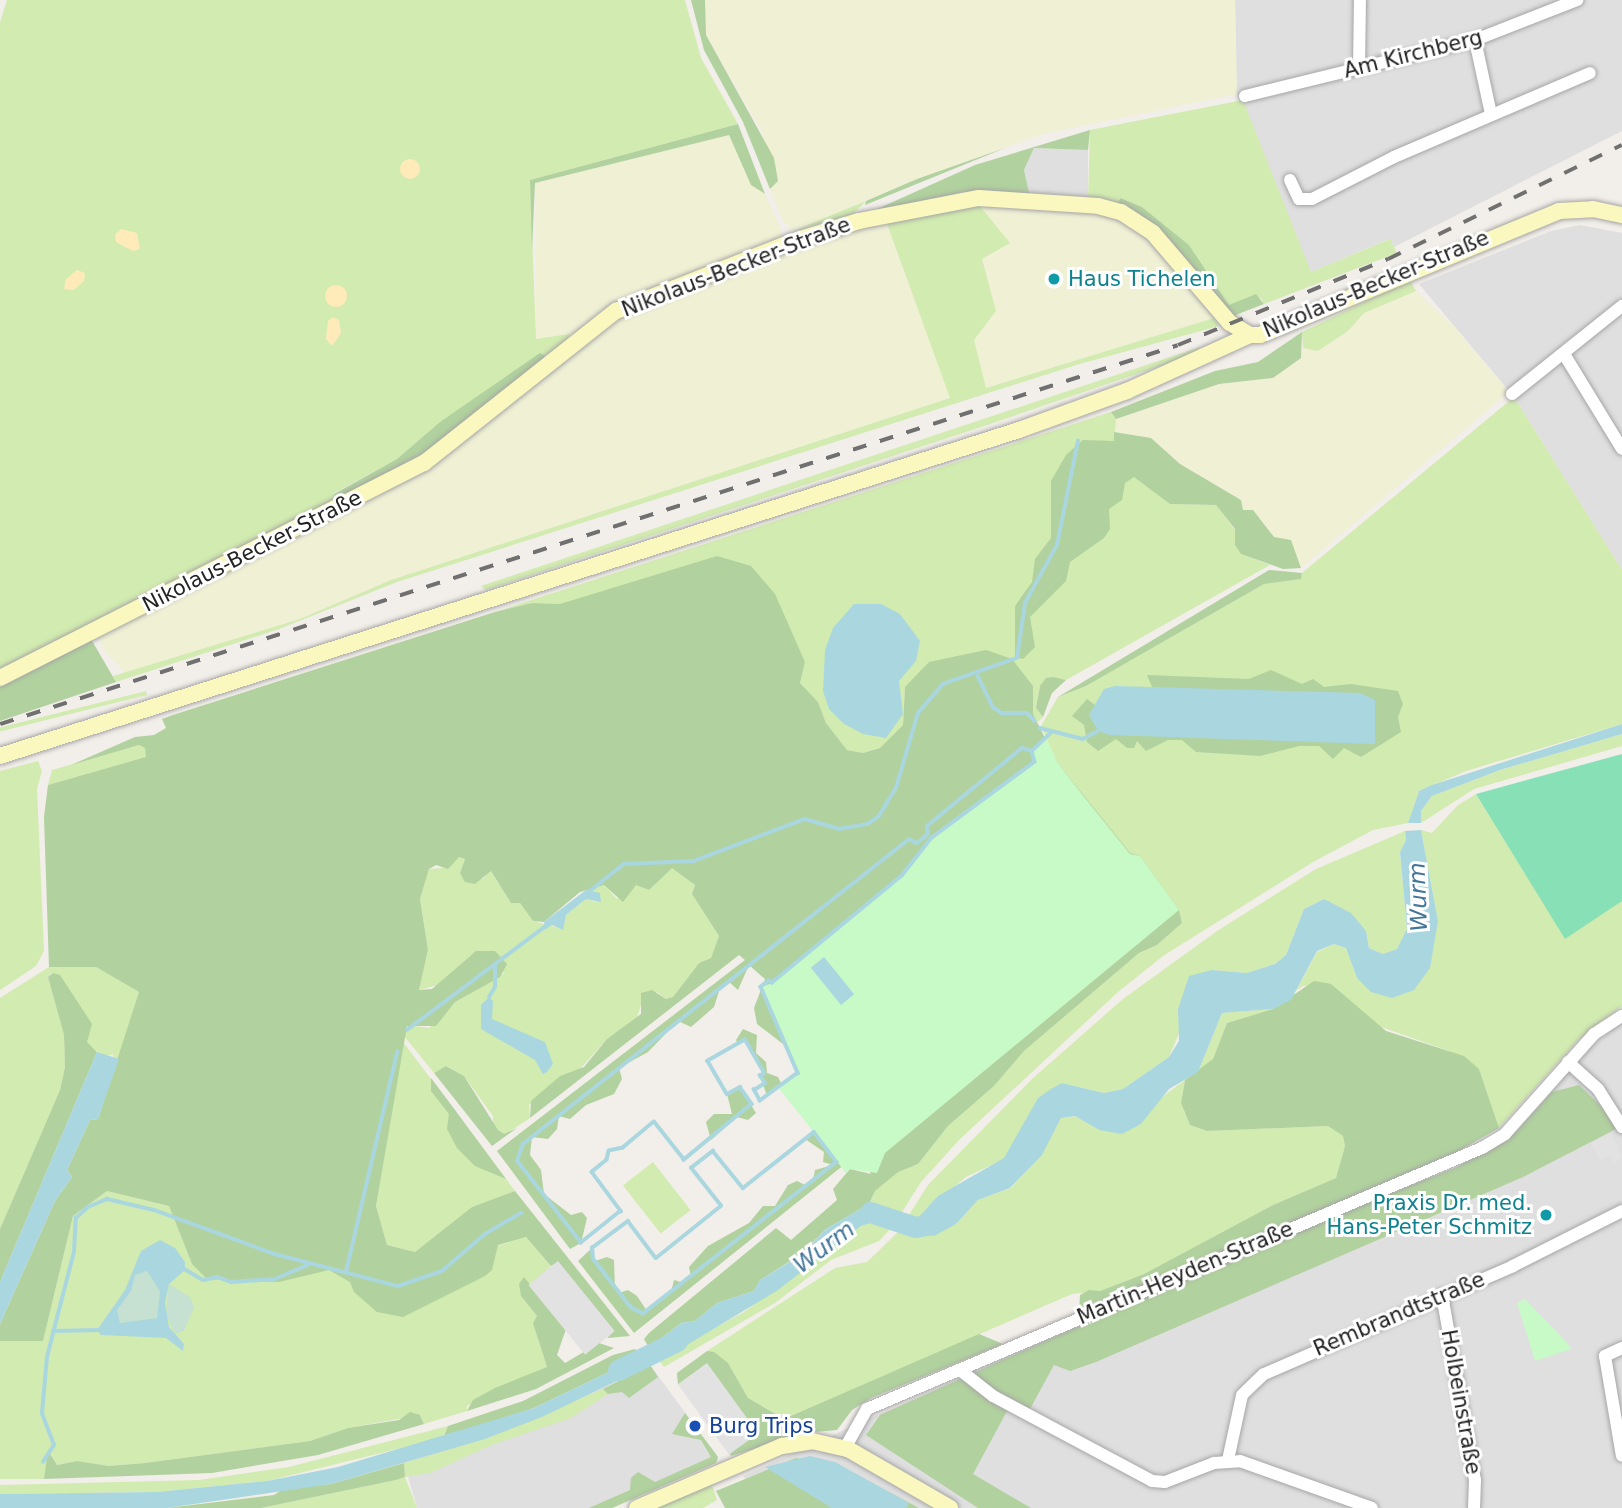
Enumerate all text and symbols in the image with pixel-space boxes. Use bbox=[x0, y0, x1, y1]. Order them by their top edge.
street label: Am Kirchberg bbox=[1341, 25, 1485, 83]
street label: Nikolaus-Becker-Straße bbox=[618, 212, 854, 322]
street label: Nikolaus-Becker-Straße bbox=[1259, 225, 1493, 343]
place label: Haus Tichelen bbox=[1068, 266, 1215, 292]
marker: Haus Tichelen bbox=[1046, 271, 1062, 287]
street label: Nikolaus-Becker-Straße bbox=[138, 485, 366, 617]
water label: Wurm bbox=[1403, 862, 1433, 932]
place label: Praxis Dr. med. Hans-Peter Schmitz bbox=[1326, 1190, 1532, 1240]
marker: Praxis Dr. med. Hans-Peter Schmitz bbox=[1538, 1207, 1554, 1223]
water label: Wurm bbox=[788, 1215, 860, 1279]
street label: Martin-Heyden-Straße bbox=[1073, 1216, 1297, 1330]
street label: Rembrandtstraße bbox=[1310, 1267, 1488, 1361]
street label: Holbeinstraße bbox=[1436, 1328, 1486, 1476]
place label: Burg Trips bbox=[709, 1413, 813, 1439]
marker: Burg Trips bbox=[687, 1418, 703, 1434]

